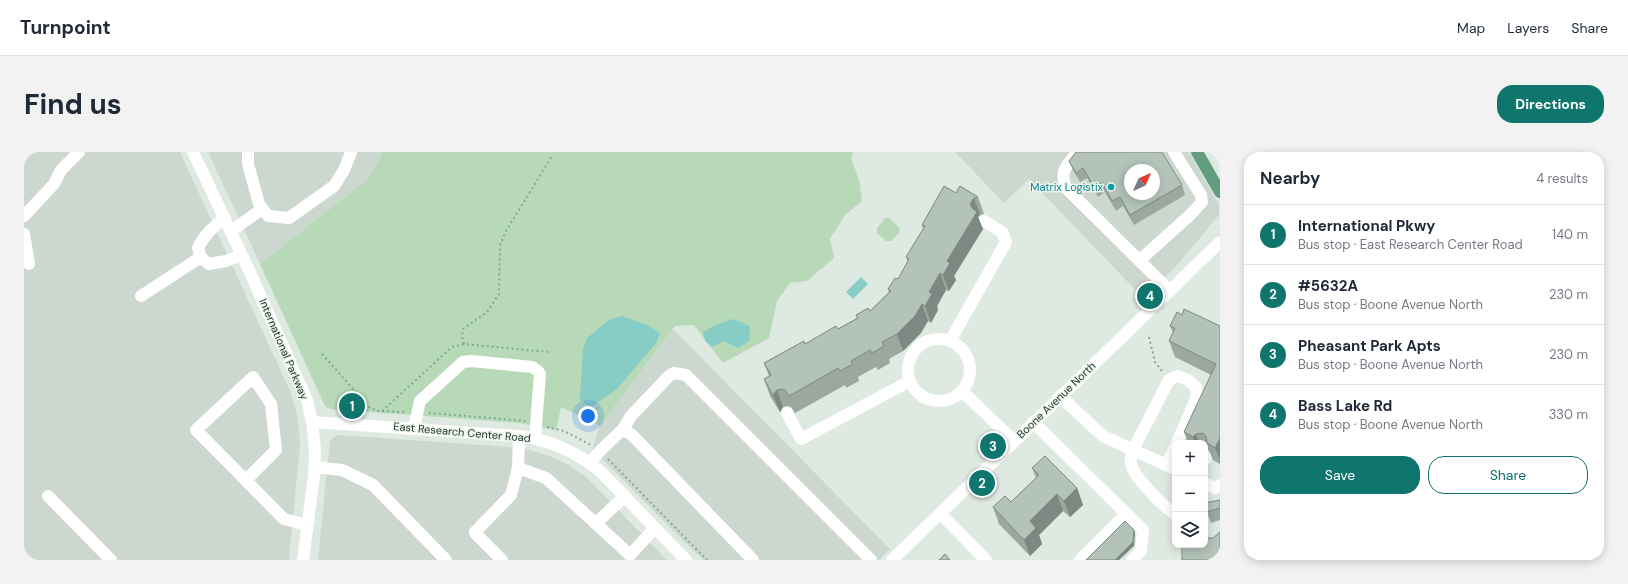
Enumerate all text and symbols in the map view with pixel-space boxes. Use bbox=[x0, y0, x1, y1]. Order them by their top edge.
text: Turnpoint bbox=[20, 15, 111, 40]
text: Map bbox=[1457, 19, 1485, 37]
text: Layers bbox=[1507, 19, 1549, 37]
text: Share bbox=[1571, 19, 1608, 37]
button: Directions bbox=[1497, 85, 1604, 123]
text: Find us bbox=[24, 86, 122, 123]
north arrow bbox=[1124, 164, 1160, 200]
text: Nearby bbox=[1260, 167, 1320, 189]
text: 4 results bbox=[1536, 170, 1588, 187]
place label: Matrix Logistix bbox=[1030, 180, 1104, 194]
marker: Matrix Logistix bbox=[1106, 182, 1116, 192]
text: International Pkwy bbox=[1298, 216, 1435, 236]
text: 1 bbox=[1271, 226, 1275, 243]
text: 140 m bbox=[1552, 226, 1588, 243]
text: Bus stop · East Research Center Road bbox=[1298, 236, 1523, 253]
text: #5632A bbox=[1298, 276, 1358, 296]
pin: 4 bbox=[1137, 281, 1163, 311]
text: 2 bbox=[1269, 286, 1277, 303]
text: 230 m bbox=[1549, 286, 1588, 303]
street label: International Parkway bbox=[256, 296, 312, 402]
text: Bus stop · Boone Avenue North bbox=[1298, 296, 1483, 313]
text: Pheasant Park Apts bbox=[1298, 336, 1441, 356]
text: 3 bbox=[1269, 346, 1277, 363]
text: 230 m bbox=[1549, 346, 1588, 363]
text: Bus stop · Boone Avenue North bbox=[1298, 356, 1483, 373]
street label: Boone Avenue North bbox=[1014, 359, 1098, 441]
pin: 1 bbox=[339, 391, 365, 421]
text: Bass Lake Rd bbox=[1298, 396, 1392, 416]
your location bbox=[578, 406, 598, 426]
text: 4 bbox=[1269, 406, 1277, 423]
text: 330 m bbox=[1549, 406, 1588, 423]
text: Bus stop · Boone Avenue North bbox=[1298, 416, 1483, 433]
street label: East Research Center Road bbox=[393, 419, 531, 445]
pin: 3 bbox=[980, 431, 1006, 461]
map controls bbox=[1172, 440, 1208, 548]
button: + bbox=[1172, 440, 1208, 476]
button: Save bbox=[1260, 456, 1420, 494]
button: Share bbox=[1428, 456, 1588, 494]
pin: 2 bbox=[969, 468, 995, 498]
button: − bbox=[1172, 476, 1208, 512]
button: layers bbox=[1172, 512, 1208, 548]

